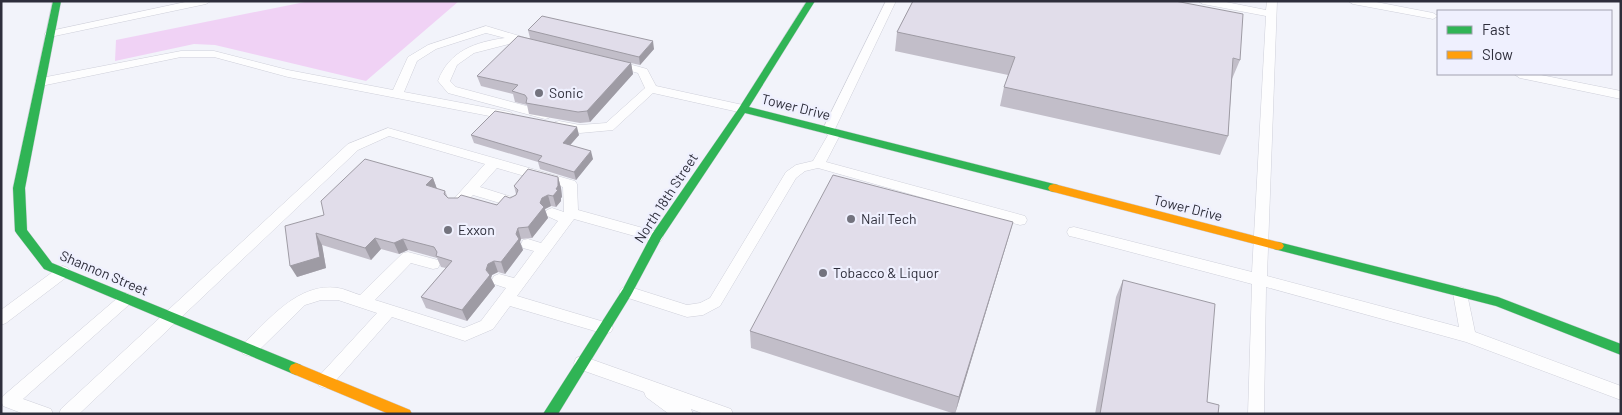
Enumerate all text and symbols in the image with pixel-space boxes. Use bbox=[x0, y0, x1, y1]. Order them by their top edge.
legend bbox=[1437, 10, 1612, 75]
text: Fast bbox=[1482, 20, 1510, 38]
text: Slow bbox=[1482, 45, 1513, 63]
place label: Sonic bbox=[549, 84, 583, 101]
marker: Sonic bbox=[533, 87, 545, 99]
street label: Tower Drive bbox=[760, 90, 833, 123]
street label: North 18th Street bbox=[630, 150, 701, 246]
street label: Tower Drive bbox=[1152, 191, 1225, 224]
place label: Nail Tech bbox=[861, 210, 916, 227]
marker: Nail Tech bbox=[845, 213, 857, 225]
place label: Exxon bbox=[458, 221, 495, 238]
marker: Exxon bbox=[442, 224, 454, 236]
street label: Shannon Street bbox=[58, 246, 151, 299]
place label: Tobacco & Liquor bbox=[833, 264, 939, 281]
marker: Tobacco & Liquor bbox=[817, 267, 829, 279]

